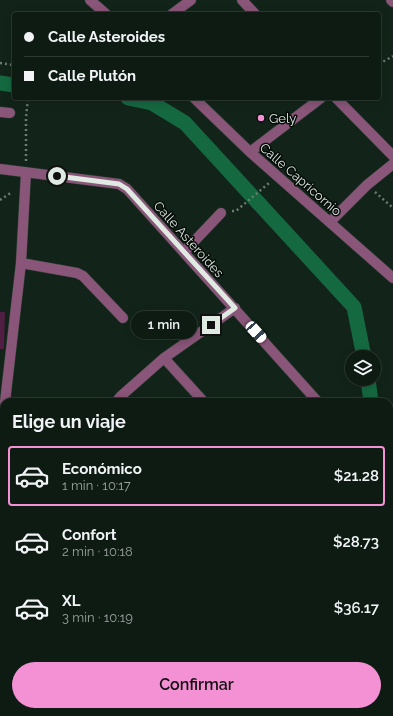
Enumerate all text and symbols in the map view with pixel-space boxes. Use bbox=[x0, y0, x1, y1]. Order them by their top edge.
text: Calle Asteroides bbox=[48, 28, 165, 46]
text: Calle Plutón bbox=[48, 67, 136, 85]
place label: Gely bbox=[269, 111, 296, 126]
marker: Gely bbox=[256, 113, 266, 123]
street label: Calle Capricornio bbox=[257, 140, 345, 219]
route start bbox=[48, 167, 66, 185]
street label: Calle Asteroides bbox=[150, 198, 227, 281]
callout: 1 min bbox=[131, 311, 197, 339]
route end bbox=[202, 316, 220, 334]
text: 1 min bbox=[148, 317, 180, 332]
car bbox=[244, 319, 268, 345]
map controls bbox=[345, 350, 381, 386]
button: layers bbox=[345, 350, 381, 386]
text: Elige un viaje bbox=[12, 411, 126, 432]
icon: car bbox=[14, 458, 50, 494]
text: Económico bbox=[62, 460, 142, 478]
text: $21.28 bbox=[334, 467, 379, 485]
text: 1 min · 10:17 bbox=[62, 478, 131, 493]
icon: car bbox=[14, 524, 50, 560]
text: Confort bbox=[62, 526, 116, 544]
text: $28.73 bbox=[333, 533, 379, 551]
text: 2 min · 10:18 bbox=[62, 544, 133, 559]
icon: car bbox=[14, 590, 50, 626]
text: XL bbox=[62, 592, 80, 610]
text: $36.17 bbox=[334, 599, 379, 617]
text: 3 min · 10:19 bbox=[62, 610, 133, 625]
button: Confirmar bbox=[12, 662, 381, 708]

